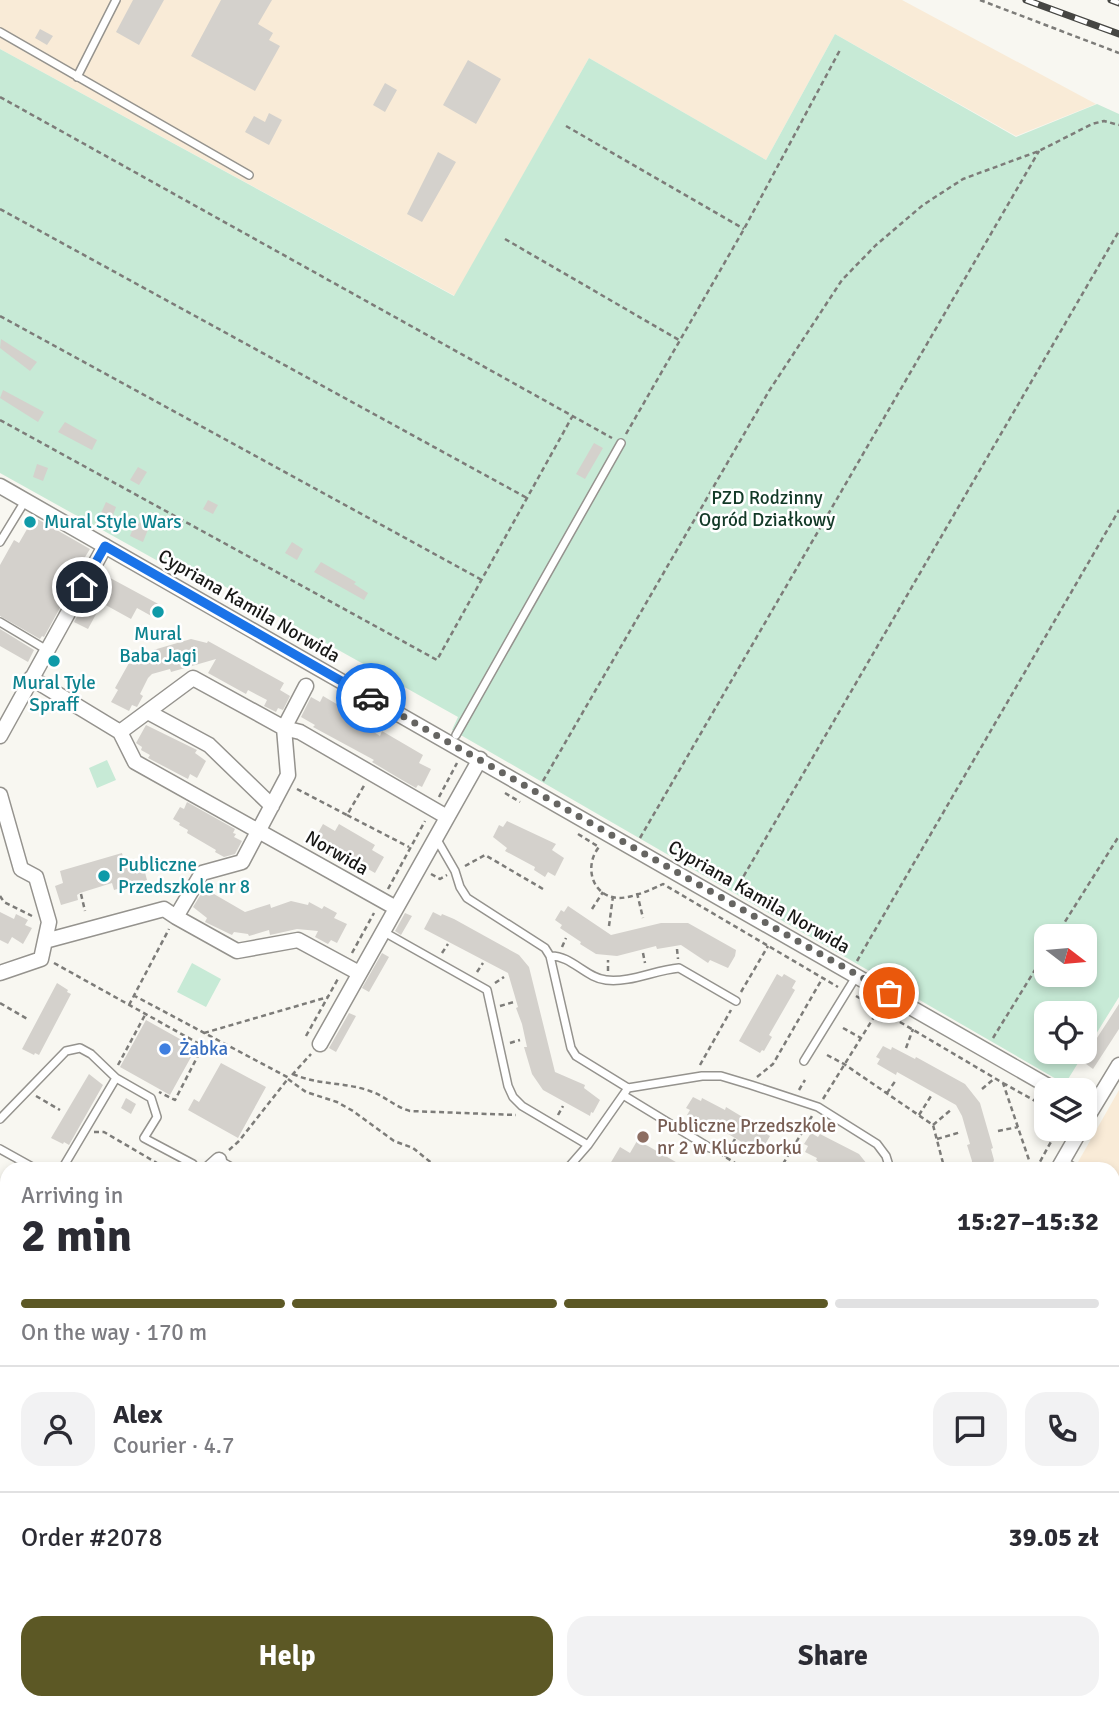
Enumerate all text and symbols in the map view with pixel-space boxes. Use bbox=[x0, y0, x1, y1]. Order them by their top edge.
park label: PZD Rodzinny Ogród Działkowy bbox=[699, 486, 835, 532]
place label: Mural Style Wars bbox=[44, 510, 182, 534]
marker: Mural Style Wars bbox=[22, 514, 38, 530]
street label: Cypriana Kamila Norwida bbox=[154, 544, 344, 668]
pin bbox=[52, 557, 112, 617]
icon: home bbox=[63, 568, 101, 606]
marker: Mural Baba Jagi bbox=[150, 604, 166, 620]
place label: Mural Baba Jagi bbox=[119, 622, 197, 668]
marker: Mural Tyle Spraff bbox=[46, 653, 62, 669]
courier bbox=[336, 663, 406, 733]
place label: Mural Tyle Spraff bbox=[12, 671, 96, 717]
icon: car bbox=[352, 679, 390, 717]
street label: Norwida bbox=[301, 825, 373, 881]
street label: Cypriana Kamila Norwida bbox=[664, 835, 854, 959]
place label: Publiczne Przedszkole nr 8 bbox=[118, 853, 250, 899]
marker: Publiczne Przedszkole nr 8 bbox=[96, 868, 112, 884]
north arrow bbox=[1034, 924, 1097, 987]
map controls bbox=[1034, 924, 1097, 1141]
pin bbox=[859, 963, 919, 1023]
icon: bag bbox=[870, 974, 908, 1012]
button: locate bbox=[1034, 1001, 1097, 1064]
place label: Żabka bbox=[179, 1037, 228, 1061]
marker: Żabka bbox=[157, 1041, 173, 1057]
button: layers bbox=[1034, 1078, 1097, 1141]
place label: Publiczne Przedszkole nr 2 w Kluczborku bbox=[657, 1114, 836, 1160]
marker: Publiczne Przedszkole nr 2 w Kluczborku bbox=[635, 1129, 651, 1145]
text: Arriving in bbox=[21, 1181, 123, 1210]
text: 15:27–15:32 bbox=[957, 1206, 1099, 1238]
text: 2 min bbox=[21, 1208, 132, 1264]
text: On the way · 170 m bbox=[21, 1318, 207, 1347]
button: person bbox=[21, 1392, 95, 1466]
button: chat bbox=[933, 1392, 1007, 1466]
button: phone bbox=[1025, 1392, 1099, 1466]
text: Alex bbox=[113, 1399, 163, 1431]
text: Courier · 4.7 bbox=[113, 1431, 234, 1460]
text: Order #2078 bbox=[21, 1522, 162, 1554]
text: 39.05 zł bbox=[1008, 1522, 1099, 1554]
button: Help bbox=[21, 1616, 553, 1696]
button: Share bbox=[567, 1616, 1099, 1696]

